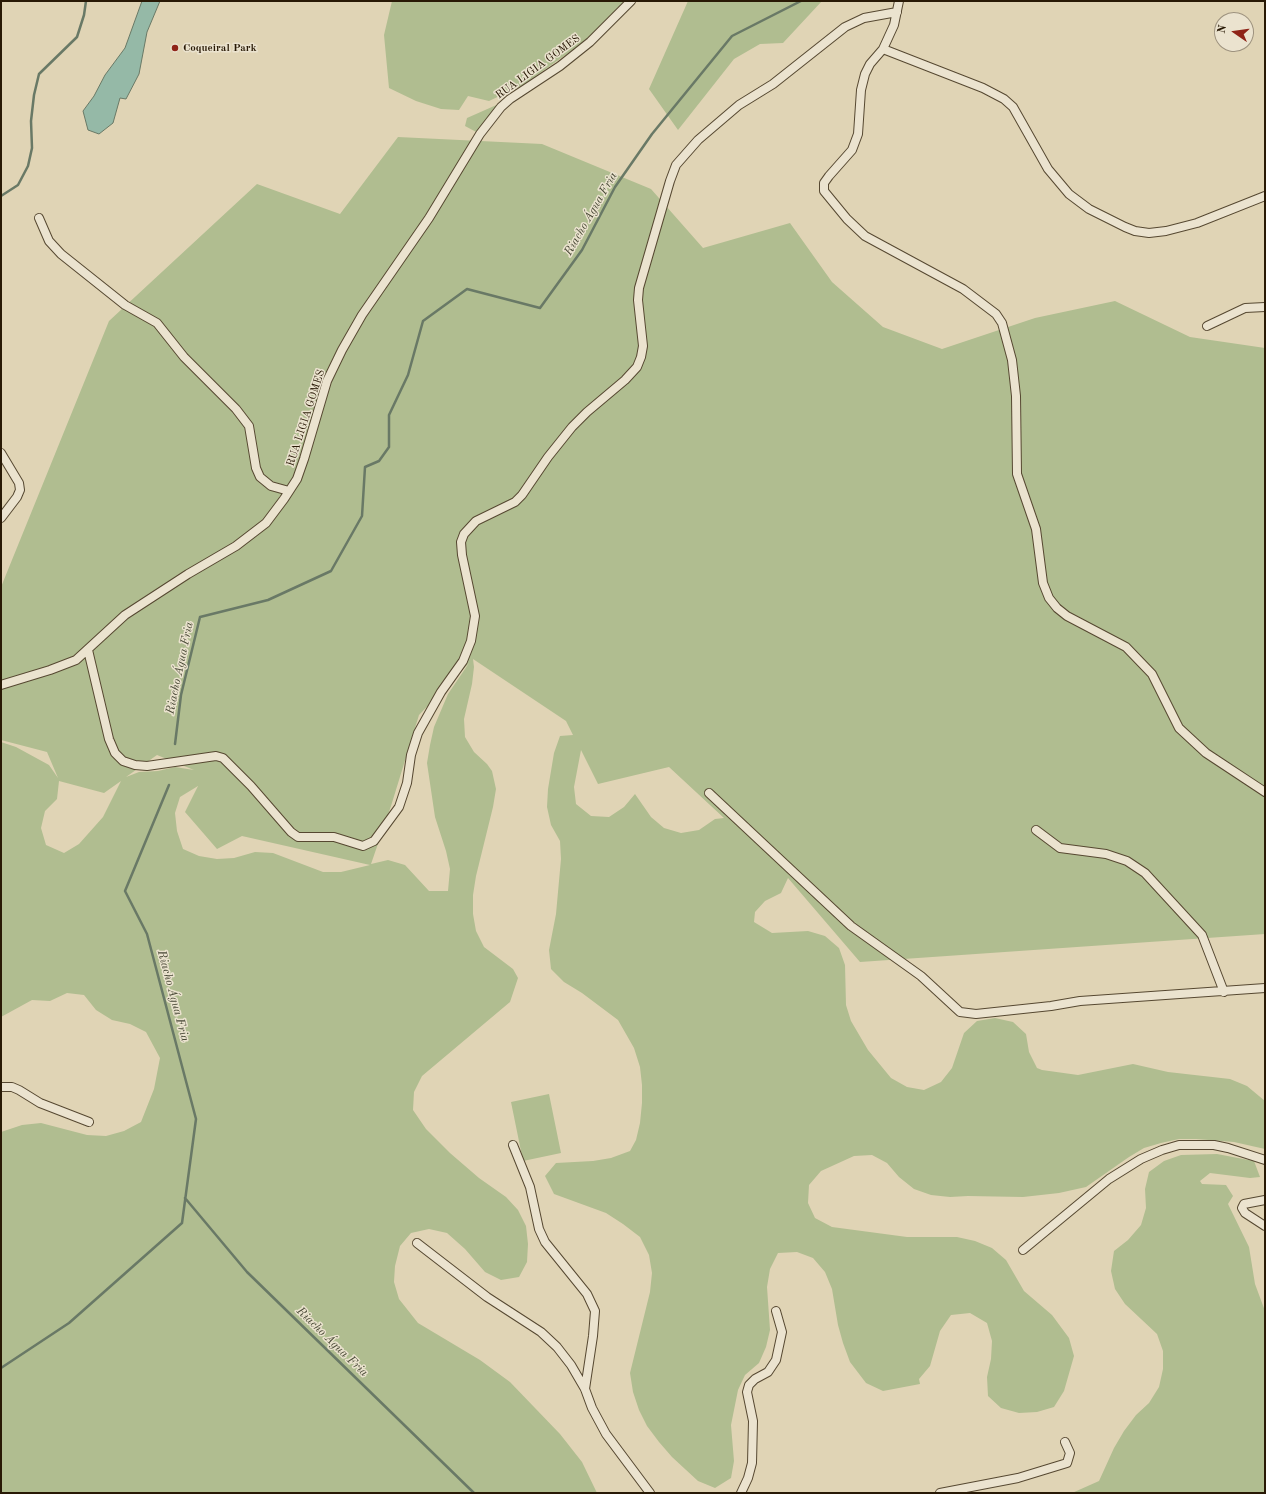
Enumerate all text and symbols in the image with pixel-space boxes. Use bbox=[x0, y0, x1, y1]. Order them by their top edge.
north arrow bbox=[1214, 12, 1254, 52]
text: N bbox=[1216, 24, 1229, 35]
street label: RUA LIGIA GOMES bbox=[493, 32, 583, 102]
place label: Coqueiral Park bbox=[183, 41, 257, 55]
marker: Coqueiral Park bbox=[170, 43, 180, 53]
water label: Riacho Água Fria bbox=[561, 170, 621, 258]
street label: RUA LIGIA GOMES bbox=[284, 368, 328, 468]
water label: Riacho Água Fria bbox=[163, 620, 197, 716]
water label: Riacho Água Fria bbox=[154, 949, 192, 1043]
water label: Riacho Água Fria bbox=[293, 1304, 371, 1380]

